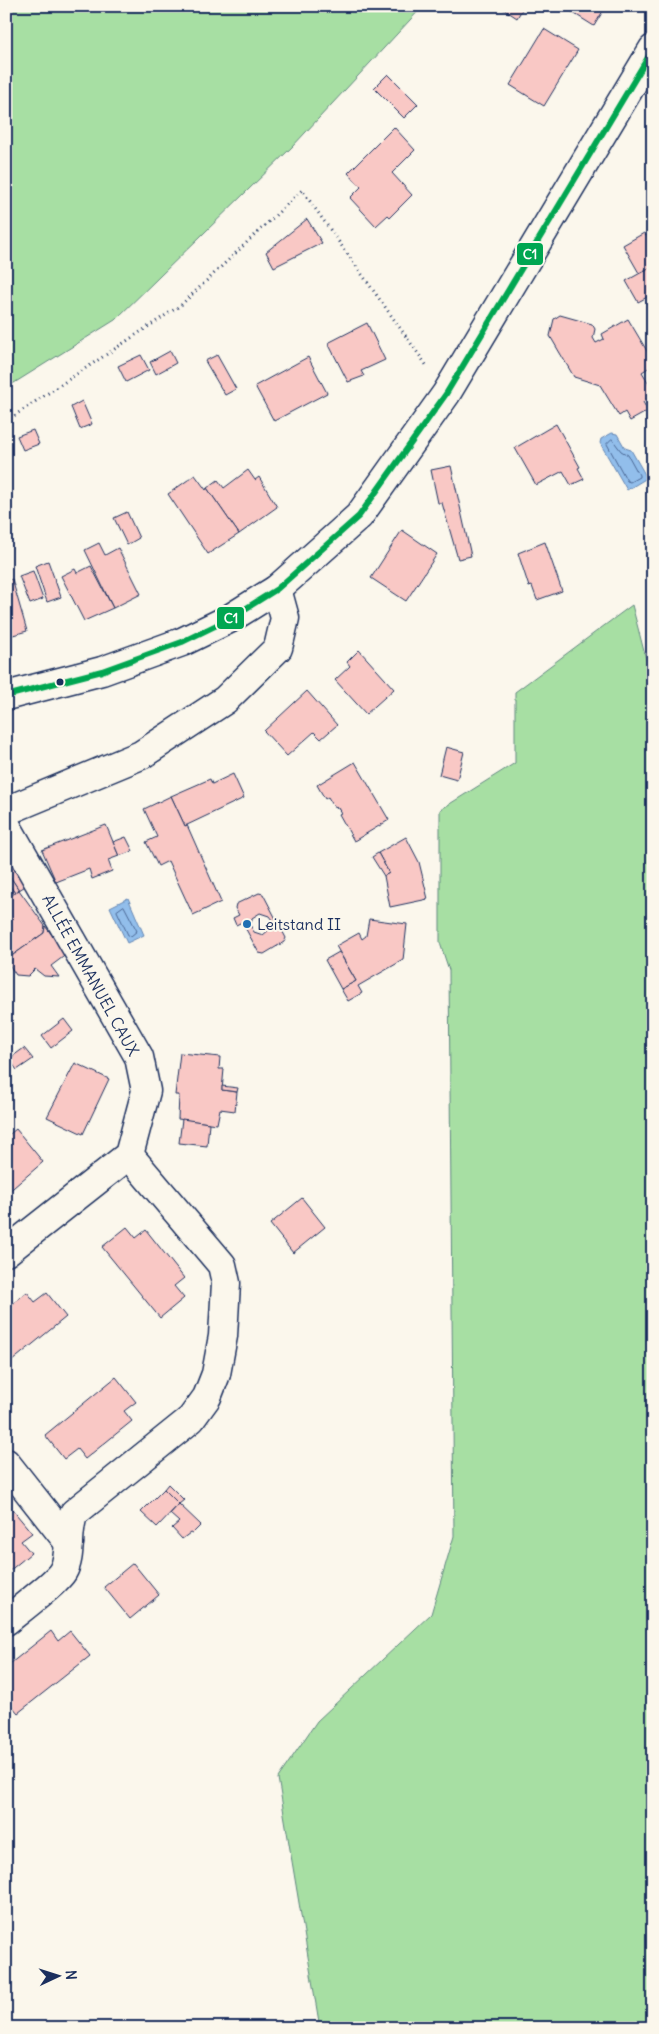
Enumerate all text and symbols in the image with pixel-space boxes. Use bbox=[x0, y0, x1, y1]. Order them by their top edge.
line badge: C1 bbox=[516, 242, 544, 266]
text: C1 bbox=[523, 245, 537, 263]
line badge: C1 bbox=[216, 606, 245, 630]
text: C1 bbox=[224, 609, 238, 627]
unlabelled marker bbox=[55, 677, 65, 687]
street label: ALLÉE EMMANUEL CAUX bbox=[38, 891, 144, 1059]
place label: Leitstand II bbox=[257, 914, 341, 934]
marker: Leitstand II bbox=[241, 918, 253, 930]
north arrow bbox=[32, 1952, 82, 2002]
text: N bbox=[62, 1970, 80, 1981]

